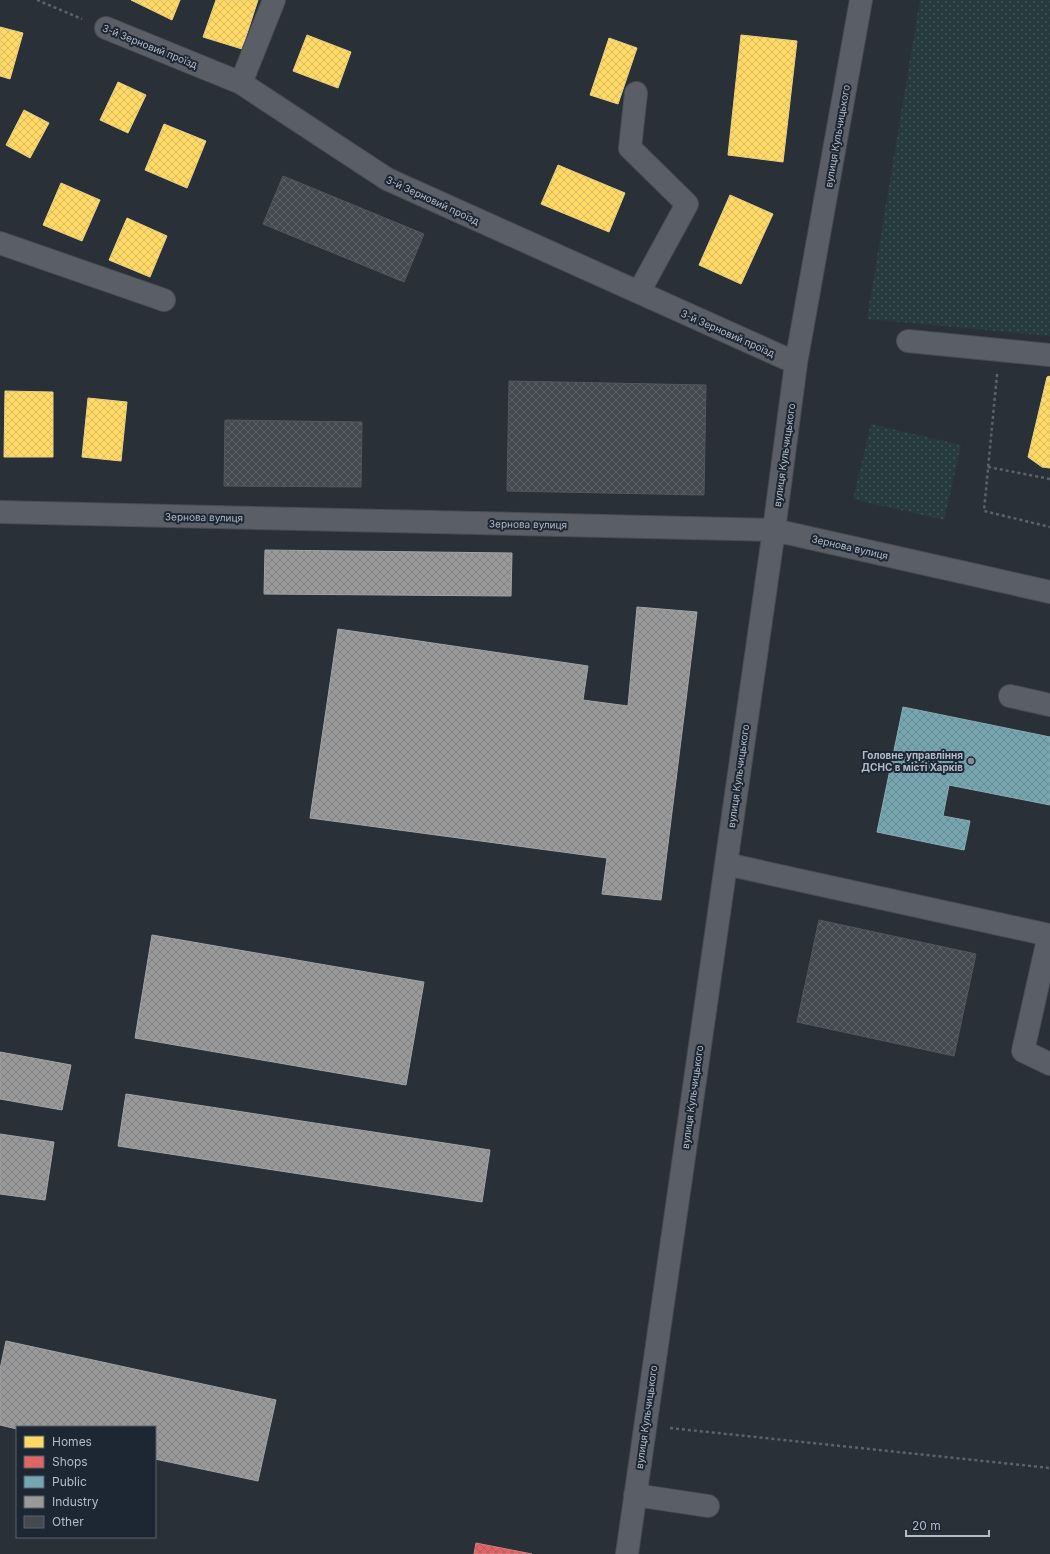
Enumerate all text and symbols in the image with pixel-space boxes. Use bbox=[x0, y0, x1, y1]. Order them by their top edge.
street label: 3-й Зерновий проїзд bbox=[101, 21, 199, 71]
street label: вулиця Кульчицького bbox=[822, 84, 852, 188]
street label: 3-й Зерновий проїзд bbox=[384, 173, 482, 227]
street label: 3-й Зерновий проїзд bbox=[679, 307, 777, 359]
street label: вулиця Кульчицького bbox=[771, 403, 797, 507]
street label: Зернова вулиця bbox=[165, 510, 243, 524]
street label: Зернова вулиця bbox=[489, 517, 567, 531]
street label: Зернова вулиця bbox=[811, 532, 889, 562]
street label: вулиця Кульчицького bbox=[725, 724, 751, 828]
place label: Головне управління ДСНС в місті Харків bbox=[861, 749, 963, 773]
marker: Головне управління ДСНС в місті Харків bbox=[966, 756, 976, 766]
street label: вулиця Кульчицького bbox=[679, 1045, 705, 1149]
street label: вулиця Кульчицького bbox=[633, 1365, 659, 1469]
legend bbox=[16, 1426, 156, 1538]
text: Homes bbox=[52, 1434, 92, 1449]
text: Shops bbox=[52, 1454, 88, 1469]
text: Public bbox=[52, 1474, 87, 1489]
text: Industry bbox=[52, 1494, 99, 1509]
scale bar bbox=[906, 1512, 989, 1538]
text: Other bbox=[52, 1514, 84, 1529]
text: 20 m bbox=[912, 1518, 941, 1533]

